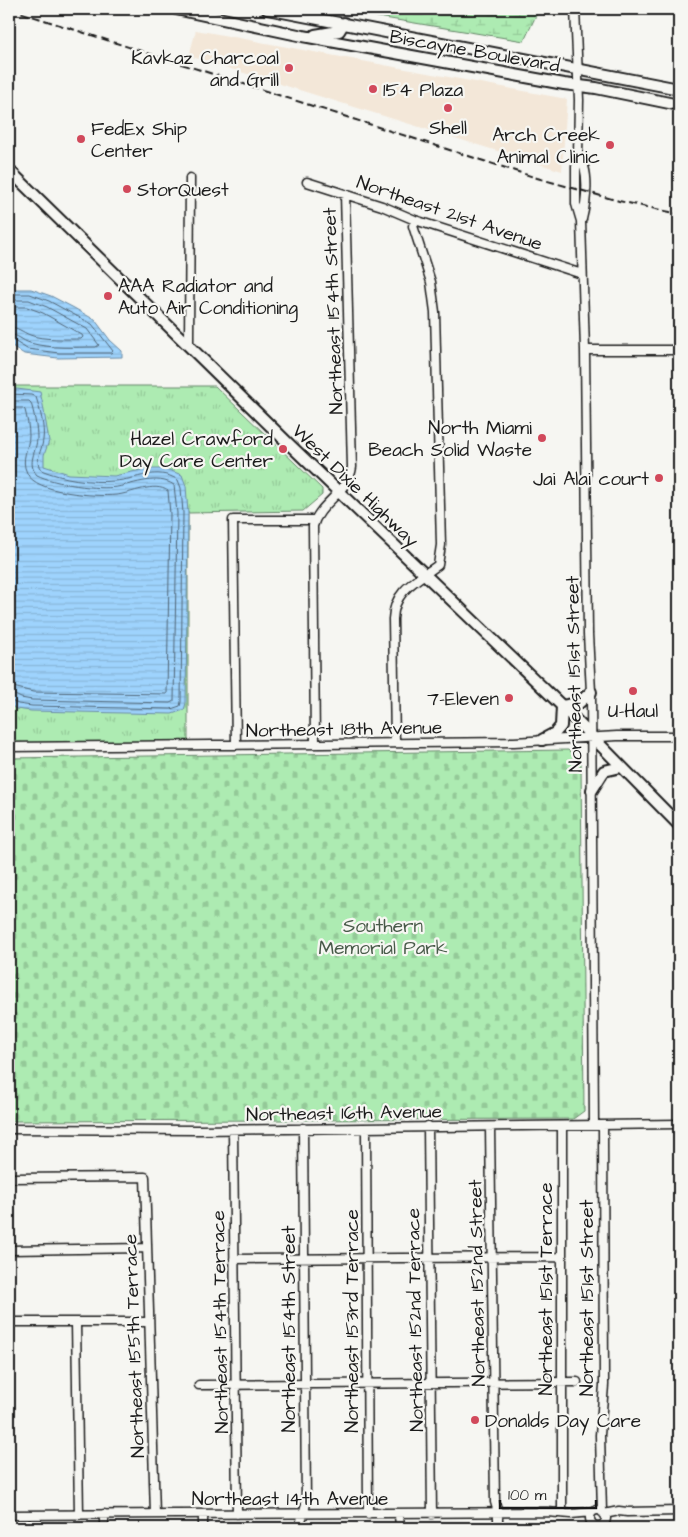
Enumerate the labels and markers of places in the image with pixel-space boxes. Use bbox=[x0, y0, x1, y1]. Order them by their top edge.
place label: Kavkaz Charcoal and Grill bbox=[131, 45, 279, 94]
marker: Kavkaz Charcoal and Grill bbox=[283, 62, 295, 74]
place label: 154 Plaza bbox=[383, 77, 464, 104]
marker: 154 Plaza bbox=[367, 83, 379, 95]
marker: Shell bbox=[442, 102, 454, 114]
place label: Shell bbox=[429, 115, 467, 142]
place label: FedEx Ship Center bbox=[91, 116, 187, 165]
place label: Arch Creek Animal Clinic bbox=[492, 122, 600, 171]
marker: FedEx Ship Center bbox=[75, 133, 87, 145]
marker: Arch Creek Animal Clinic bbox=[604, 139, 616, 151]
place label: StorQuest bbox=[137, 177, 229, 204]
marker: StorQuest bbox=[121, 183, 133, 195]
place label: AAA Radiator and Auto Air Conditioning bbox=[118, 273, 298, 323]
marker: AAA Radiator and Auto Air Conditioning bbox=[102, 290, 114, 302]
place label: North Miami Beach Solid Waste bbox=[368, 415, 532, 464]
place label: Hazel Crawford Day Care Center bbox=[120, 426, 274, 476]
marker: North Miami Beach Solid Waste bbox=[536, 432, 548, 444]
marker: Hazel Crawford Day Care Center bbox=[277, 443, 289, 455]
place label: Jai Alai court bbox=[533, 466, 649, 493]
marker: Jai Alai court bbox=[653, 472, 665, 484]
marker: U-Haul bbox=[627, 685, 639, 697]
place label: 7-Eleven bbox=[427, 686, 499, 713]
marker: 7-Eleven bbox=[503, 692, 515, 704]
place label: U-Haul bbox=[608, 698, 658, 725]
place label: Donalds Day Care bbox=[485, 1408, 641, 1436]
marker: Donalds Day Care bbox=[469, 1414, 481, 1426]

